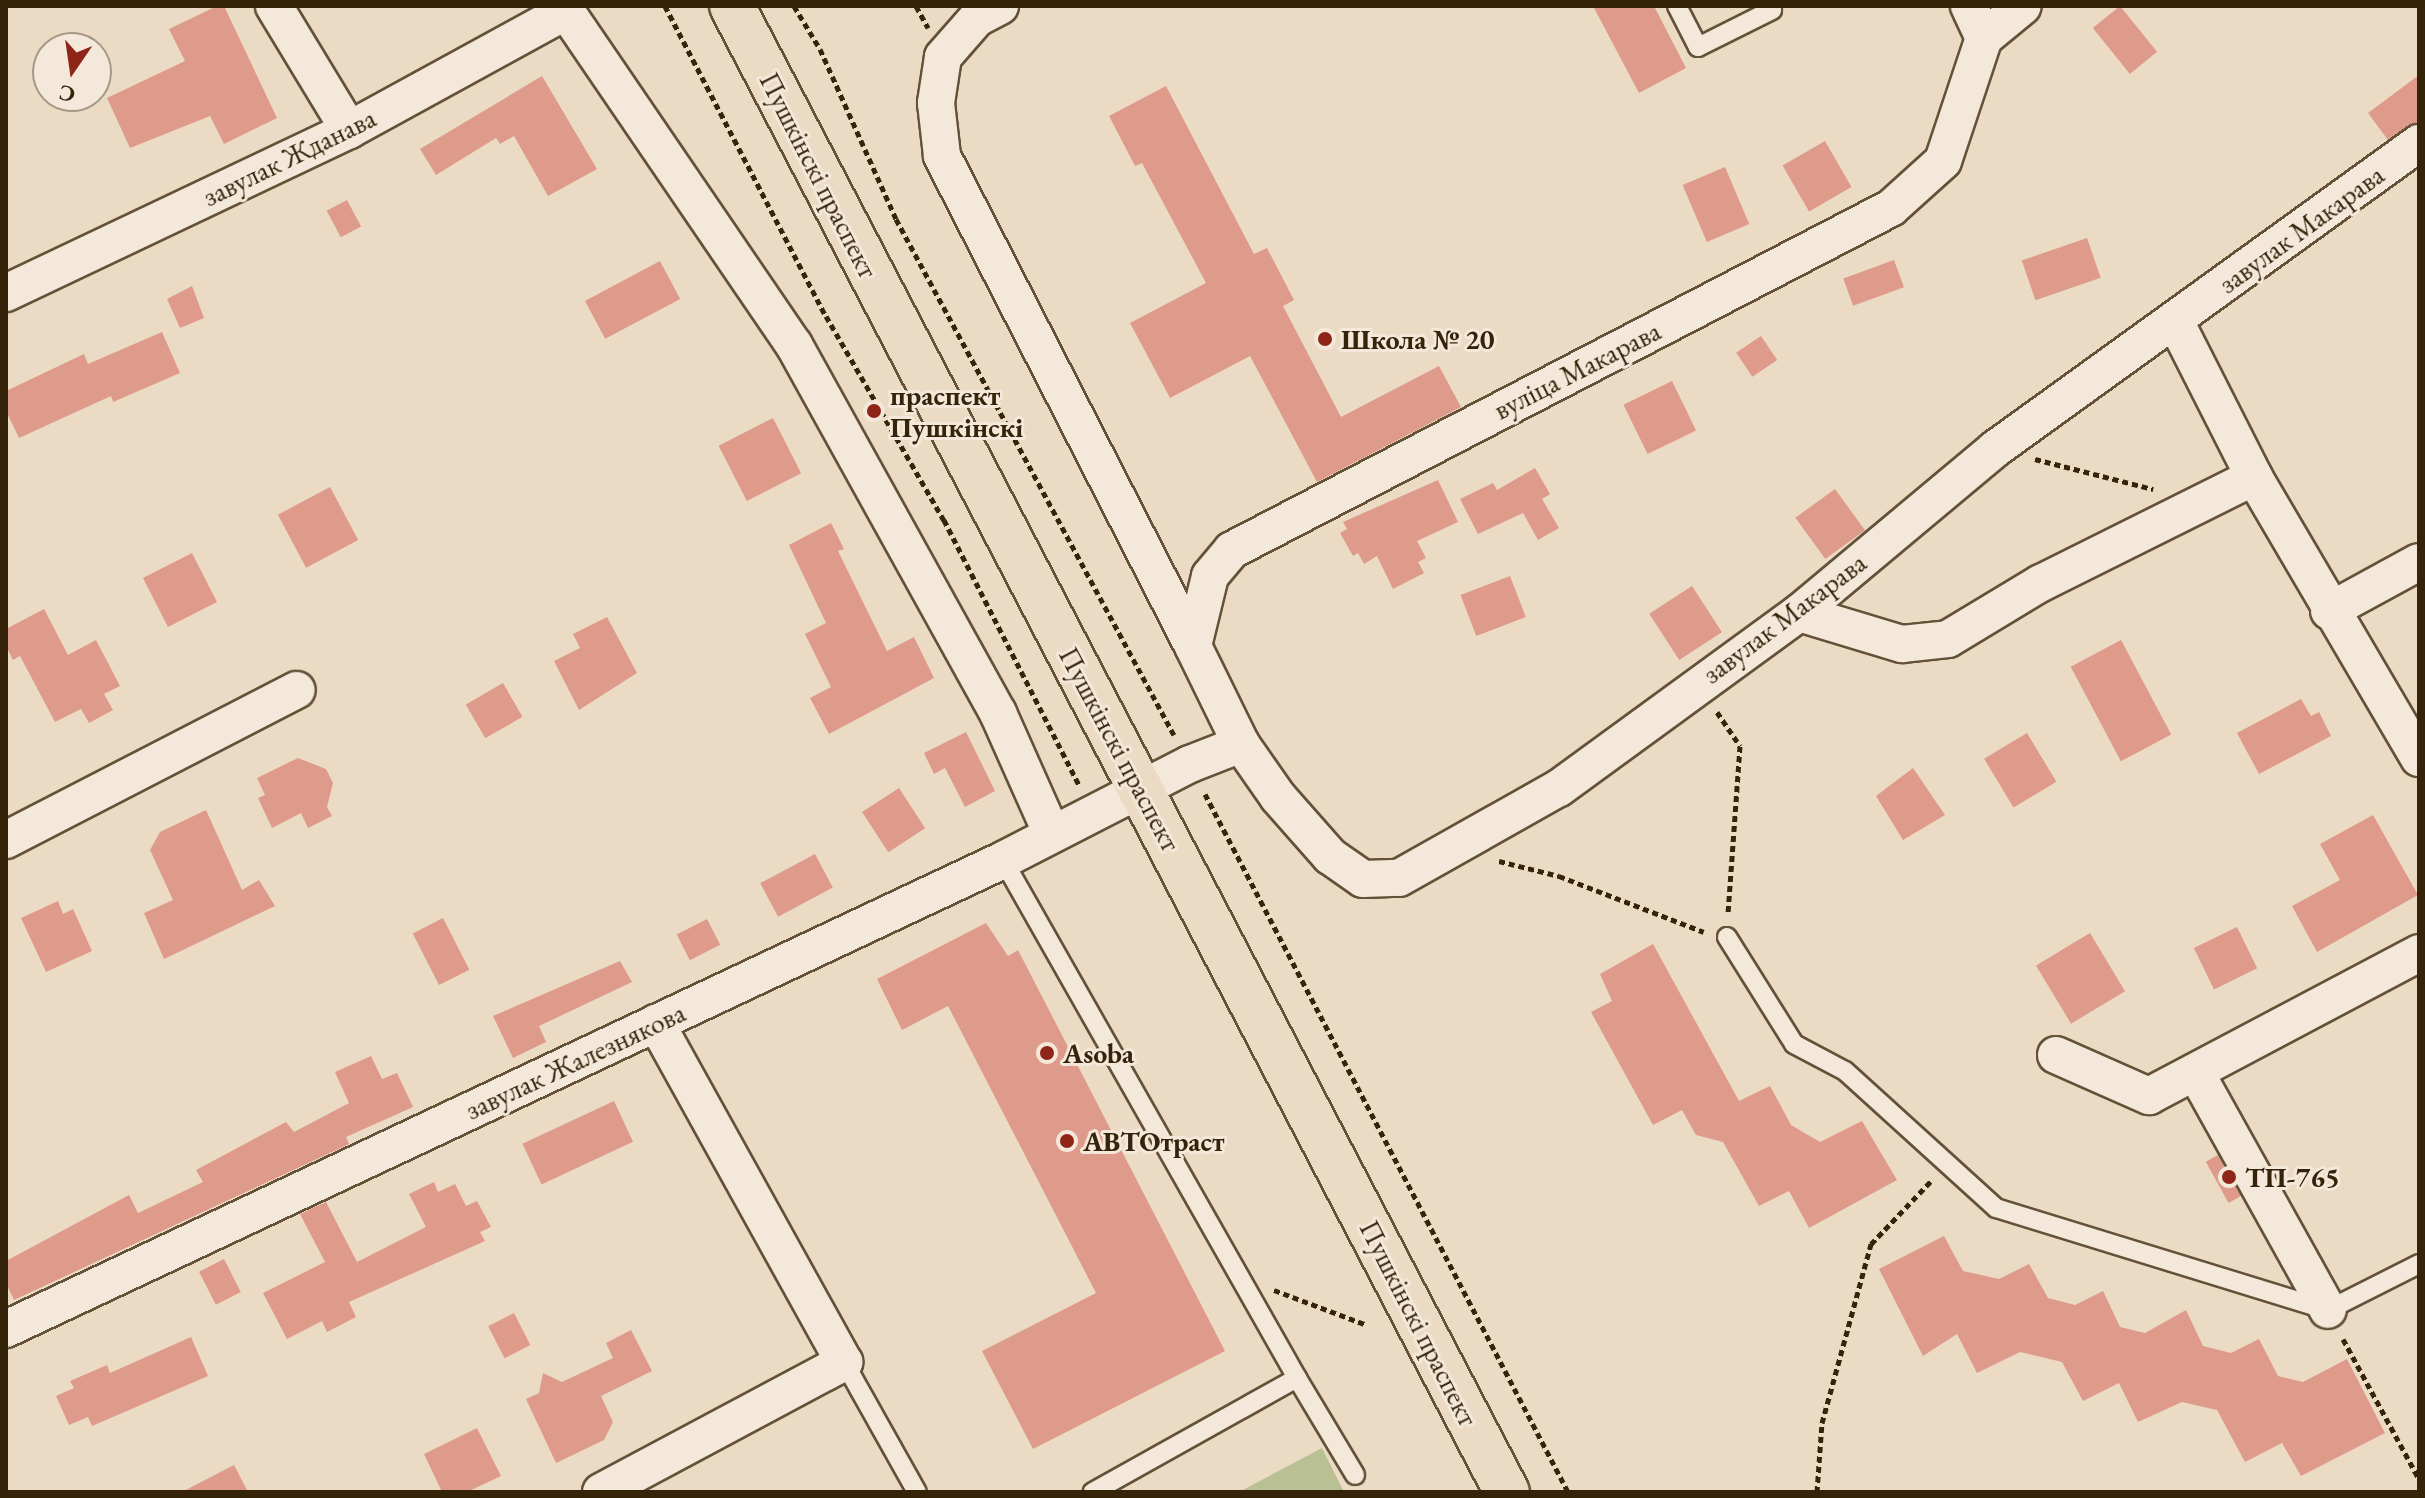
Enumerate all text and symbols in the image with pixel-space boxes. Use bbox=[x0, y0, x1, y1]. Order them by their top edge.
north arrow bbox=[32, 32, 112, 112]
street label: Пушкінскі праспект bbox=[753, 66, 885, 284]
text: С bbox=[56, 78, 78, 110]
street label: завулак Жданава bbox=[197, 101, 381, 213]
street label: завулак Макарава bbox=[2212, 158, 2390, 300]
street label: вуліца Макарава bbox=[1488, 314, 1666, 426]
place label: Школа № 20 bbox=[1341, 322, 1495, 356]
marker: Школа № 20 bbox=[1316, 330, 1334, 348]
place label: праспект Пушкінскі bbox=[890, 378, 1023, 444]
marker: праспект Пушкінскі bbox=[865, 402, 883, 420]
street label: завулак Макарава bbox=[1695, 545, 1873, 691]
street label: Пушкінскі праспект bbox=[1052, 641, 1188, 857]
street label: завулак Жалезнякова bbox=[460, 995, 690, 1127]
place label: Asoba bbox=[1063, 1036, 1134, 1070]
marker: Asoba bbox=[1038, 1044, 1056, 1062]
place label: АВТОтраст bbox=[1083, 1124, 1225, 1158]
marker: АВТОтраст bbox=[1058, 1132, 1076, 1150]
place label: ТП-765 bbox=[2245, 1160, 2340, 1194]
marker: ТП-765 bbox=[2220, 1168, 2238, 1186]
street label: Пушкінскі праспект bbox=[1353, 1214, 1485, 1432]

